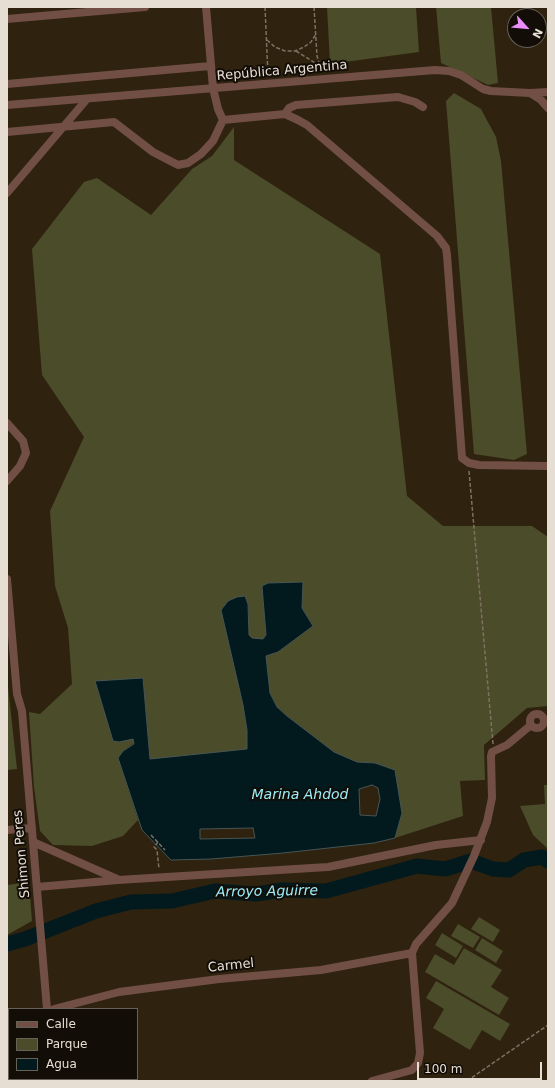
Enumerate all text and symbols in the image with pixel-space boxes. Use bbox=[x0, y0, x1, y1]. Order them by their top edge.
north arrow bbox=[507, 8, 547, 48]
text: N bbox=[529, 26, 545, 40]
street label: República Argentina bbox=[216, 58, 348, 84]
water label: Marina Ahdod bbox=[252, 787, 348, 803]
street label: Shimon Peres bbox=[10, 809, 34, 899]
water label: Arroyo Aguirre bbox=[216, 883, 318, 901]
street label: Carmel bbox=[207, 956, 255, 976]
legend bbox=[8, 1008, 138, 1080]
text: Calle bbox=[46, 1017, 76, 1031]
text: Parque bbox=[46, 1037, 87, 1051]
scale bar bbox=[419, 1054, 544, 1080]
text: Agua bbox=[46, 1057, 77, 1071]
text: 100 m bbox=[424, 1062, 462, 1076]

